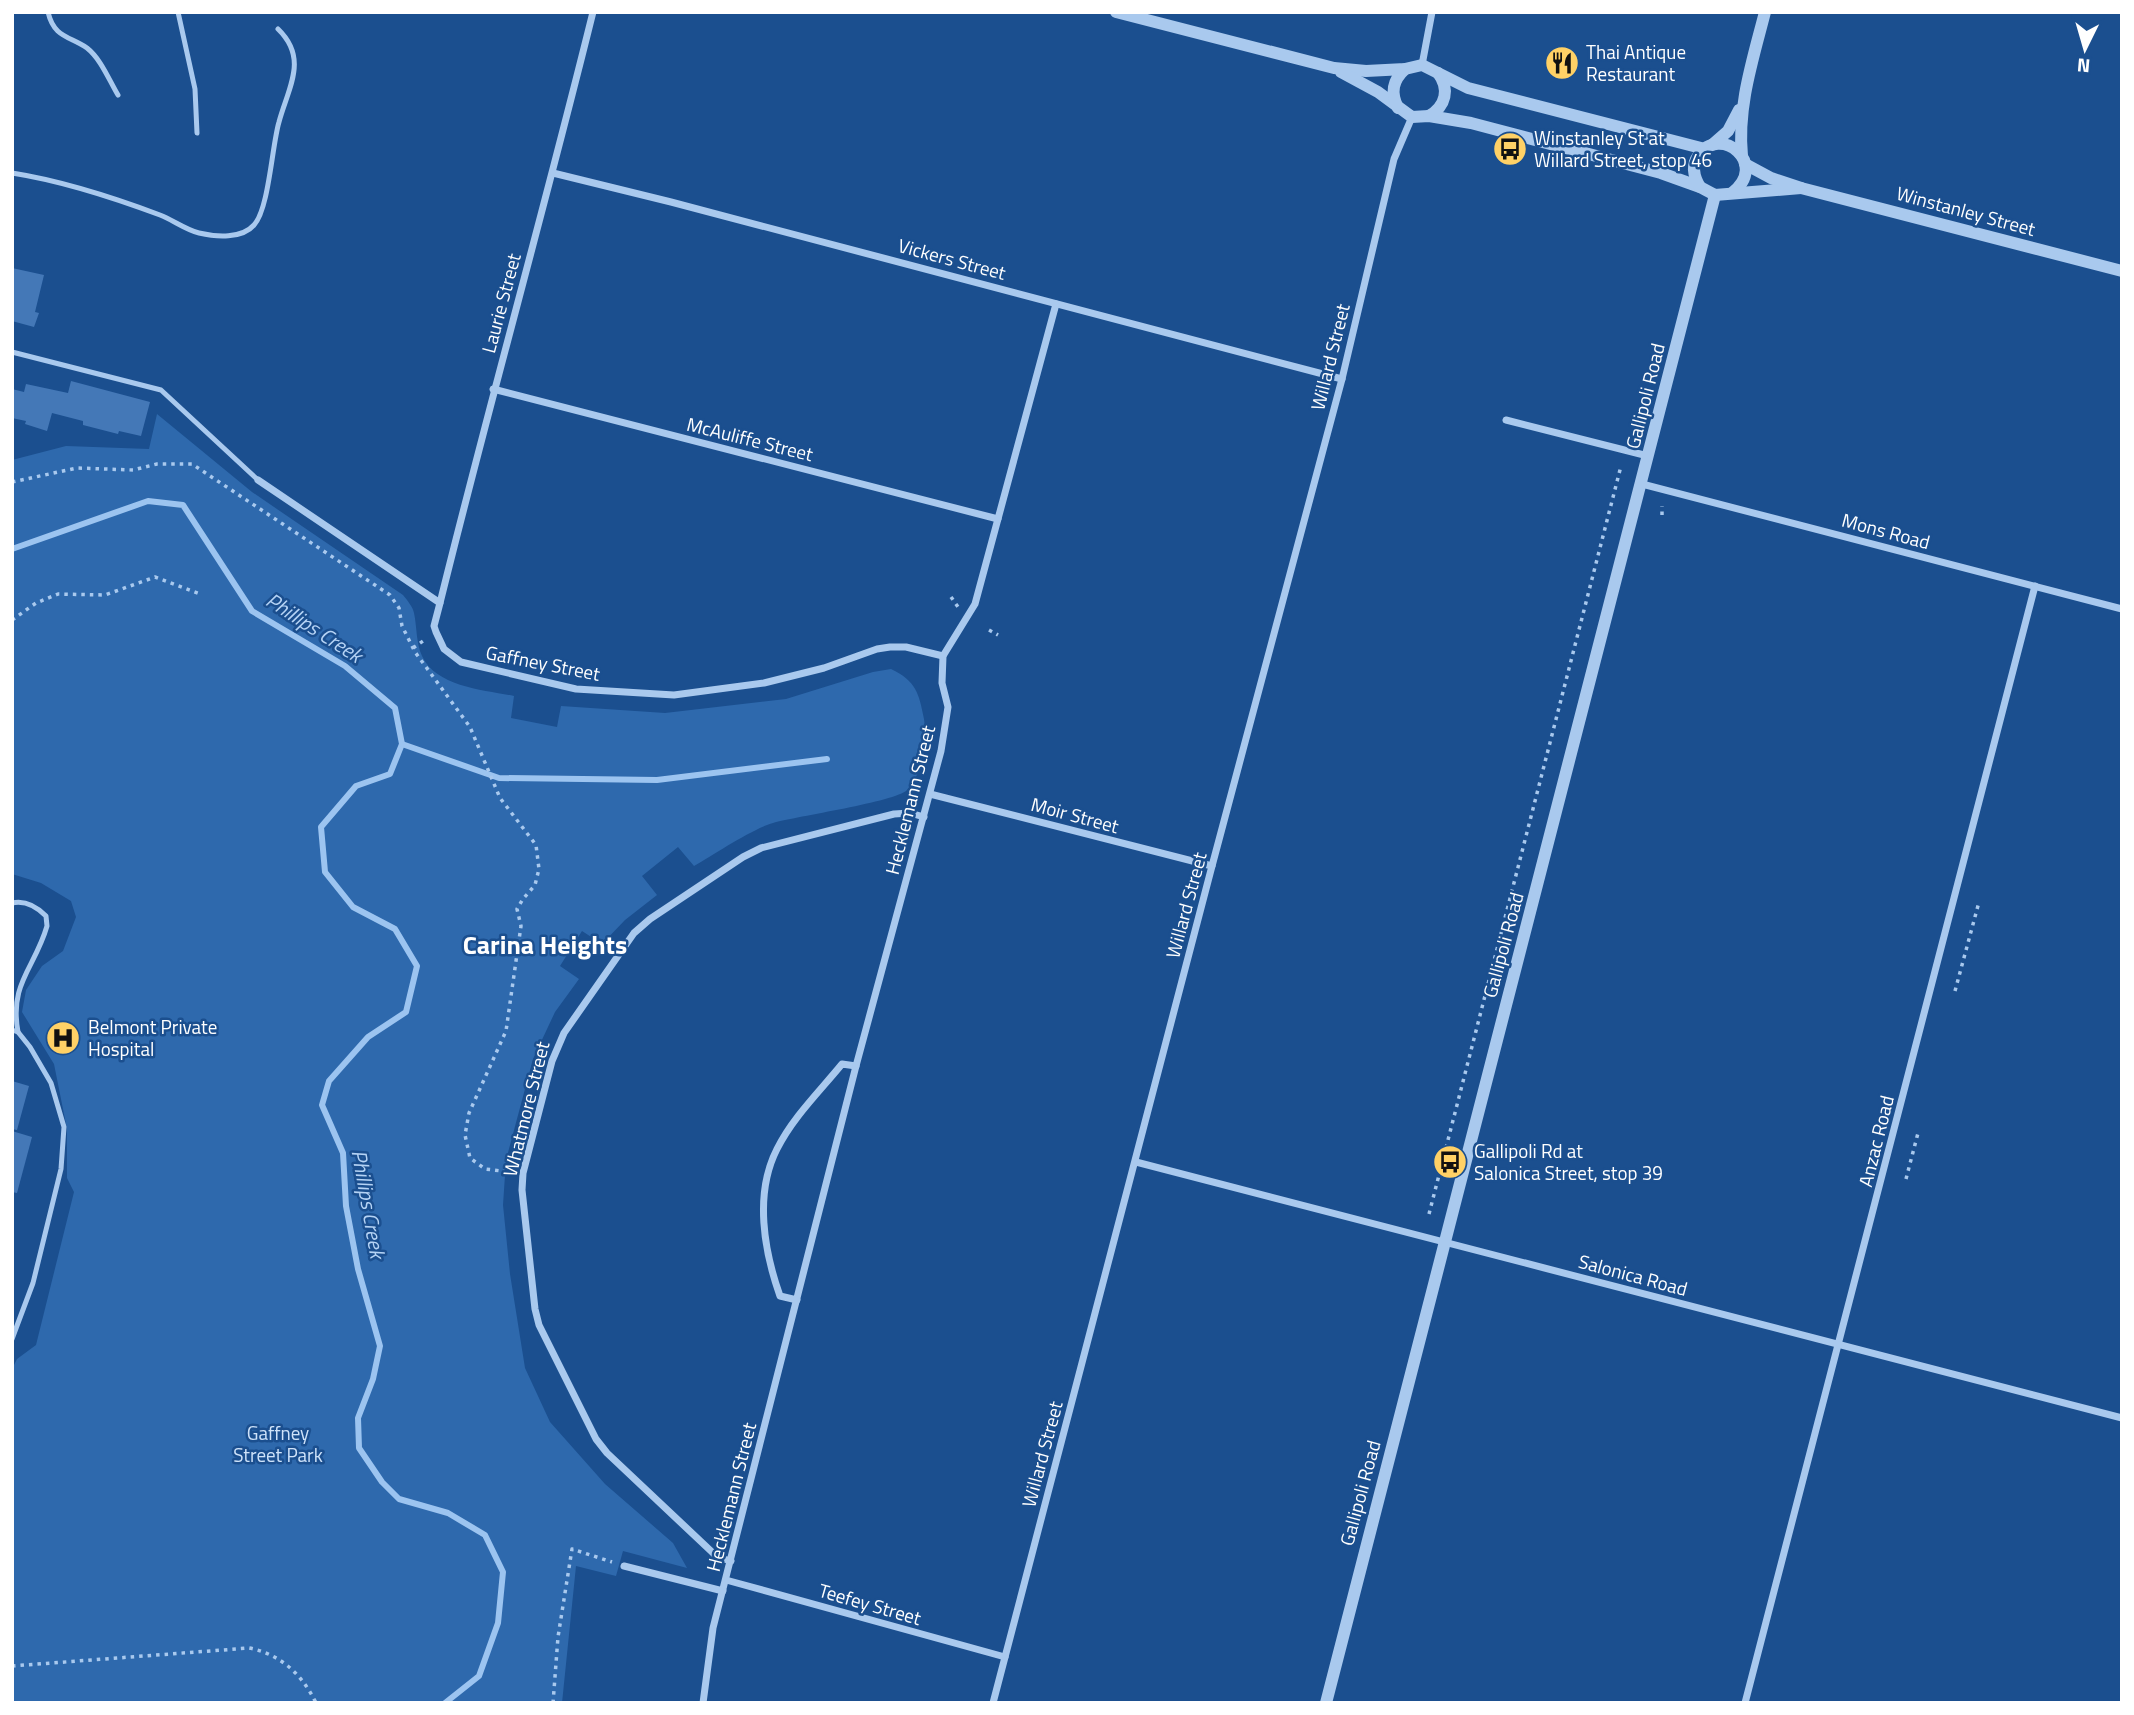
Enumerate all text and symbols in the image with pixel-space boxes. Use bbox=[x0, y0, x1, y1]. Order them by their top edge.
north arrow bbox=[2050, 14, 2120, 84]
place label: Thai Antique Restaurant bbox=[1586, 37, 1686, 88]
restaurant icon: Thai Antique Restaurant bbox=[1543, 44, 1581, 82]
text: N bbox=[2076, 51, 2091, 81]
place label: Winstanley St at Willard Street, stop 46 bbox=[1534, 123, 1712, 174]
bus stop icon: Winstanley St at Willard Street, stop 46 bbox=[1491, 130, 1529, 168]
street label: Winstanley Street bbox=[1894, 178, 2039, 243]
street label: Vickers Street bbox=[895, 230, 1010, 287]
street label: Laurie Street bbox=[473, 249, 528, 356]
street label: Willard Street bbox=[1302, 300, 1357, 413]
street label: Gallipoli Road bbox=[1617, 340, 1672, 452]
street label: McAuliffe Street bbox=[684, 409, 817, 468]
street label: Mons Road bbox=[1839, 505, 1933, 556]
water label: Phillips Creek bbox=[260, 584, 371, 672]
street label: Gaffney Street bbox=[484, 637, 603, 688]
street label: Hecklemann Street bbox=[877, 722, 942, 877]
street label: Moir Street bbox=[1028, 789, 1123, 840]
street label: Willard Street bbox=[1157, 848, 1214, 961]
street label: Gallipoli Road bbox=[1475, 889, 1531, 1001]
district label: Carina Heights bbox=[463, 925, 627, 964]
place label: Belmont Private Hospital bbox=[88, 1012, 217, 1063]
hospital icon: Belmont Private Hospital bbox=[44, 1019, 82, 1057]
street label: Whatmore Street bbox=[495, 1038, 556, 1179]
street label: Anzac Road bbox=[1850, 1092, 1901, 1190]
place label: Gallipoli Rd at Salonica Street, stop 39 bbox=[1474, 1136, 1663, 1187]
bus stop icon: Gallipoli Rd at Salonica Street, stop 39 bbox=[1431, 1143, 1469, 1181]
water label: Phillips Creek bbox=[344, 1147, 395, 1263]
street label: Salonica Road bbox=[1575, 1246, 1691, 1303]
street label: Willard Street bbox=[1013, 1397, 1070, 1510]
park label: Gaffney Street Park bbox=[233, 1418, 323, 1469]
street label: Hecklemann Street bbox=[698, 1419, 763, 1574]
street label: Gallipoli Road bbox=[1332, 1437, 1388, 1549]
street label: Teefey Street bbox=[816, 1575, 925, 1632]

